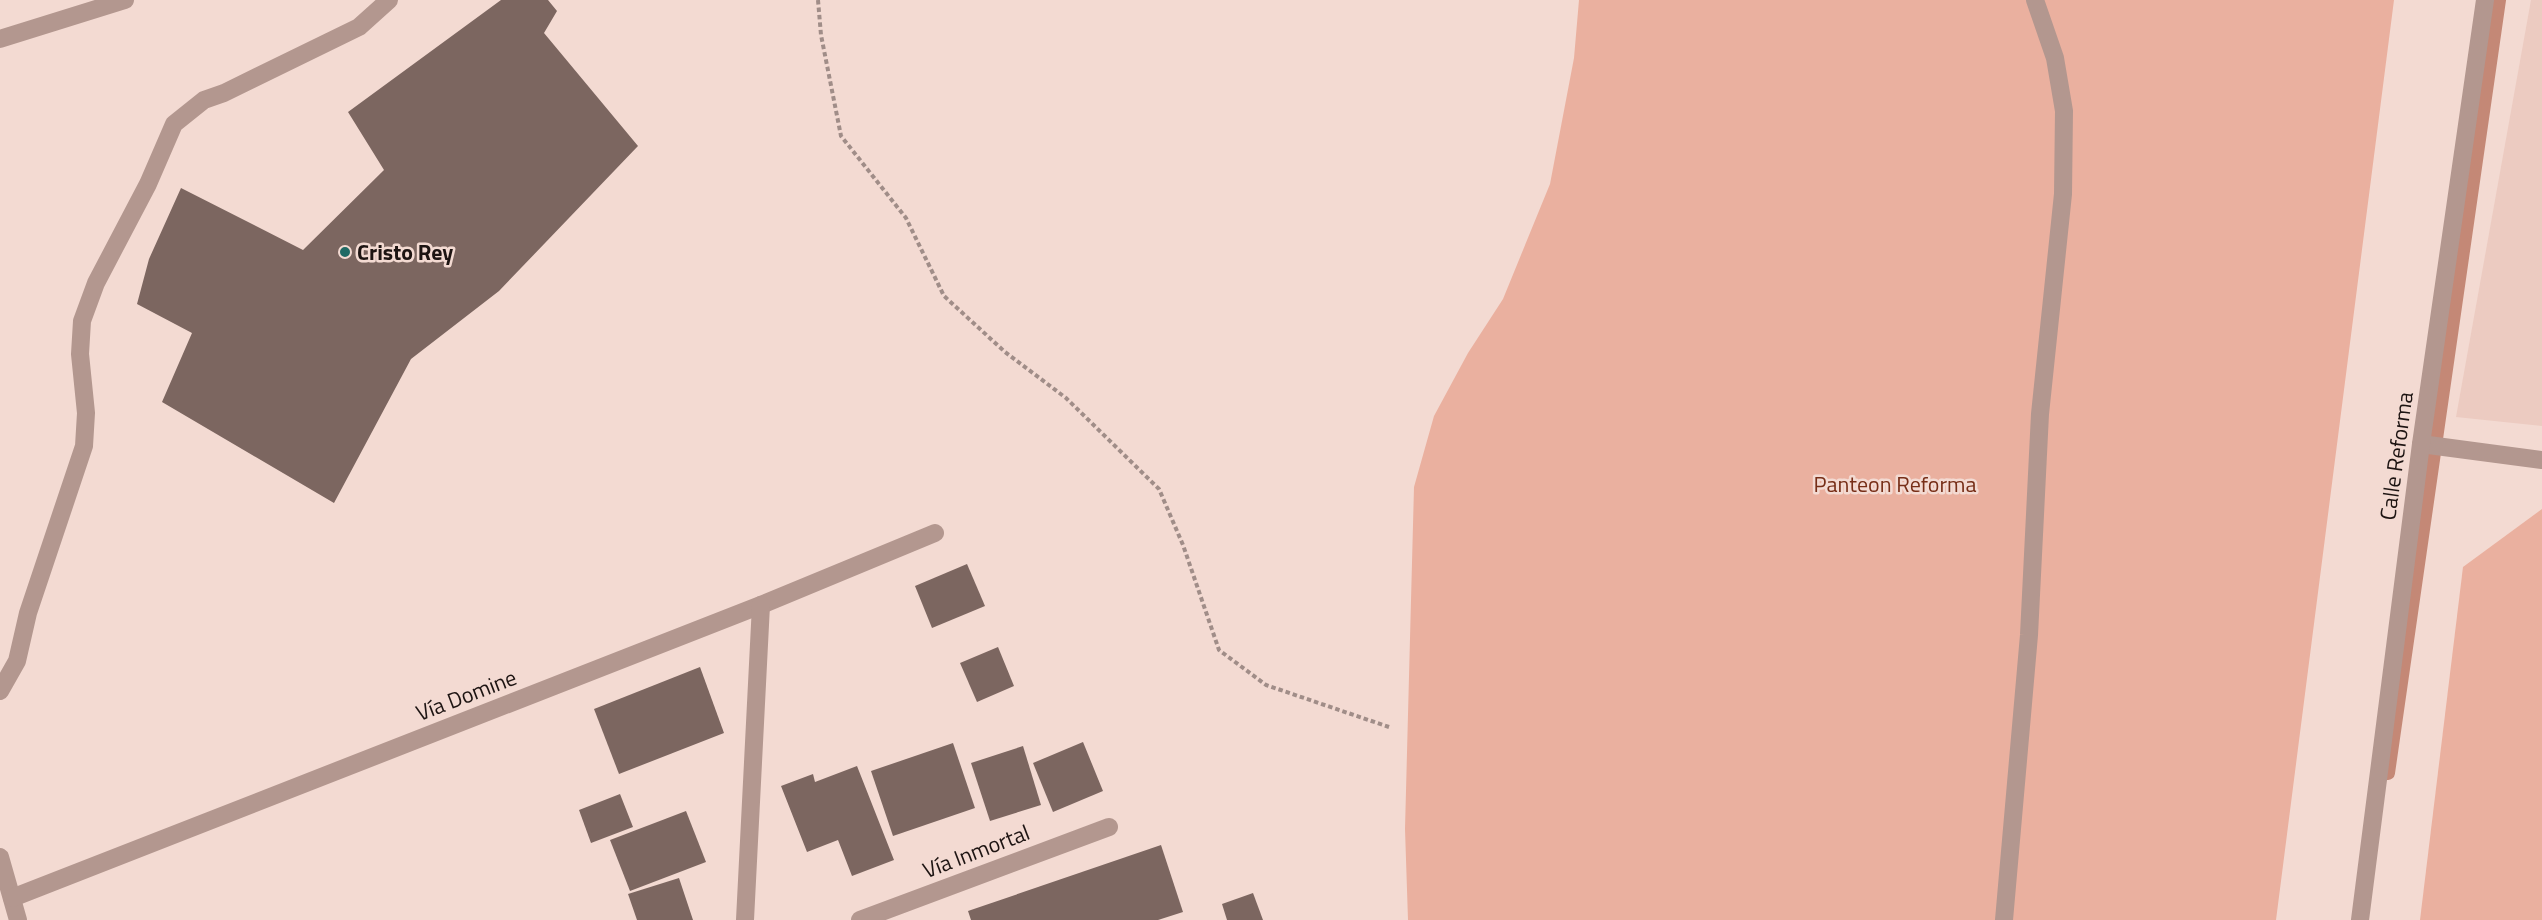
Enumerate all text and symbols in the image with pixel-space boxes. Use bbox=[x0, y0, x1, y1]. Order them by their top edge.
place label: Cristo Rey bbox=[357, 235, 453, 269]
marker: Cristo Rey bbox=[338, 245, 352, 259]
street label: Calle Reforma bbox=[2370, 390, 2422, 522]
park label: Panteon Reforma bbox=[1814, 467, 1977, 501]
street label: Vía Domine bbox=[411, 660, 521, 730]
street label: Vía Inmortal bbox=[918, 815, 1034, 887]

